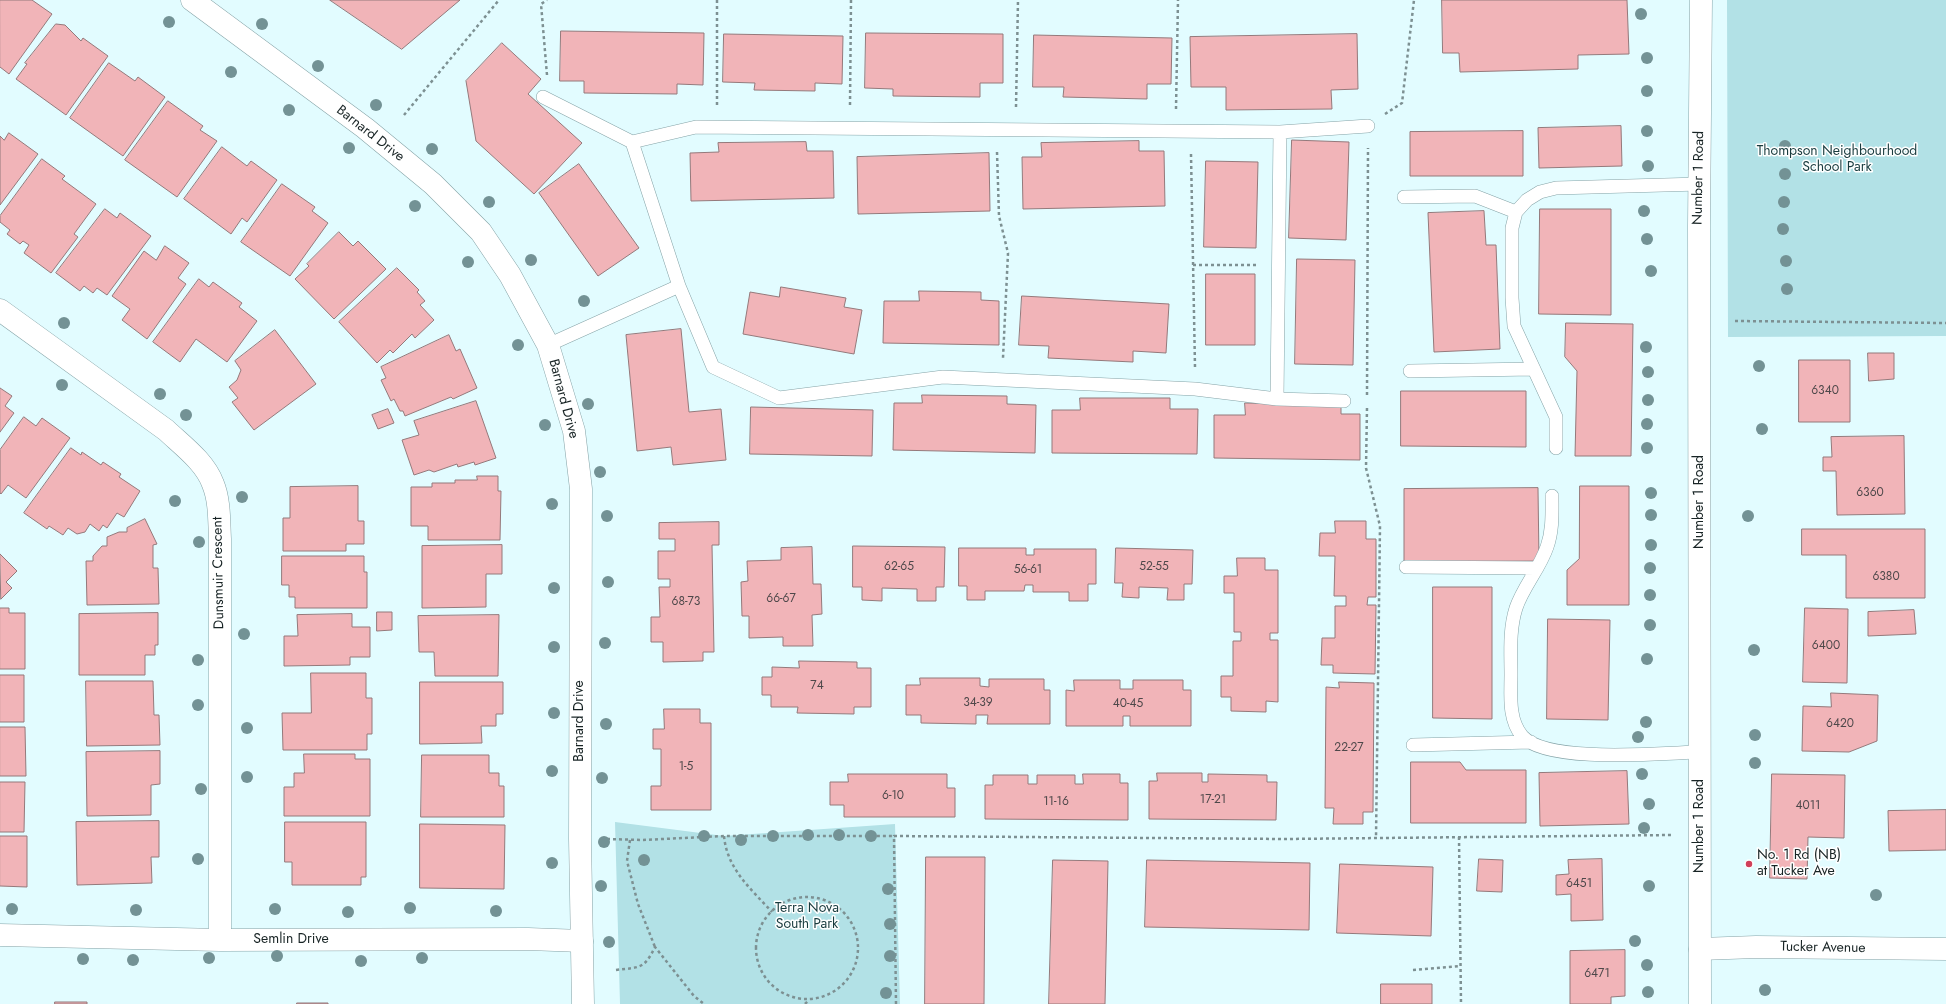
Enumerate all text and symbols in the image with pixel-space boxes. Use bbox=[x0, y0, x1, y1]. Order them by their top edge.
street label: Barnard Drive bbox=[333, 102, 407, 166]
street label: Number 1 Road bbox=[1690, 131, 1708, 225]
park label: Thompson Neighbourhood School Park bbox=[1757, 144, 1917, 176]
street label: Barnard Drive bbox=[544, 357, 582, 441]
house number: 6340 bbox=[1811, 384, 1839, 398]
street label: Number 1 Road bbox=[1692, 455, 1708, 549]
house number: 6360 bbox=[1856, 486, 1884, 500]
street label: Dunsmuir Crescent bbox=[210, 517, 228, 629]
house number: 62-65 bbox=[884, 560, 914, 574]
house number: 52-55 bbox=[1139, 560, 1169, 574]
house number: 56-61 bbox=[1014, 563, 1042, 577]
house number: 6380 bbox=[1872, 570, 1900, 584]
house number: 66-67 bbox=[766, 592, 796, 606]
house number: 68-73 bbox=[672, 595, 700, 609]
house number: 6400 bbox=[1812, 639, 1840, 653]
house number: 74 bbox=[810, 679, 824, 693]
street label: Barnard Drive bbox=[572, 680, 588, 762]
house number: 34-39 bbox=[963, 696, 993, 710]
house number: 40-45 bbox=[1113, 697, 1143, 711]
house number: 6420 bbox=[1826, 717, 1854, 731]
house number: 22-27 bbox=[1334, 741, 1364, 755]
house number: 1-5 bbox=[679, 760, 693, 774]
street label: Number 1 Road bbox=[1692, 779, 1708, 873]
house number: 6-10 bbox=[882, 789, 904, 803]
house number: 17-21 bbox=[1200, 793, 1226, 807]
house number: 11-16 bbox=[1043, 795, 1069, 809]
house number: 4011 bbox=[1796, 799, 1820, 813]
place label: No. 1 Rd (NB) at Tucker Ave bbox=[1757, 848, 1841, 880]
marker: No. 1 Rd (NB) at Tucker Ave bbox=[1744, 859, 1754, 869]
house number: 6451 bbox=[1566, 877, 1592, 891]
park label: Terra Nova South Park bbox=[775, 901, 839, 934]
street label: Semlin Drive bbox=[253, 932, 329, 948]
street label: Tucker Avenue bbox=[1780, 939, 1866, 957]
house number: 6471 bbox=[1584, 967, 1610, 981]

